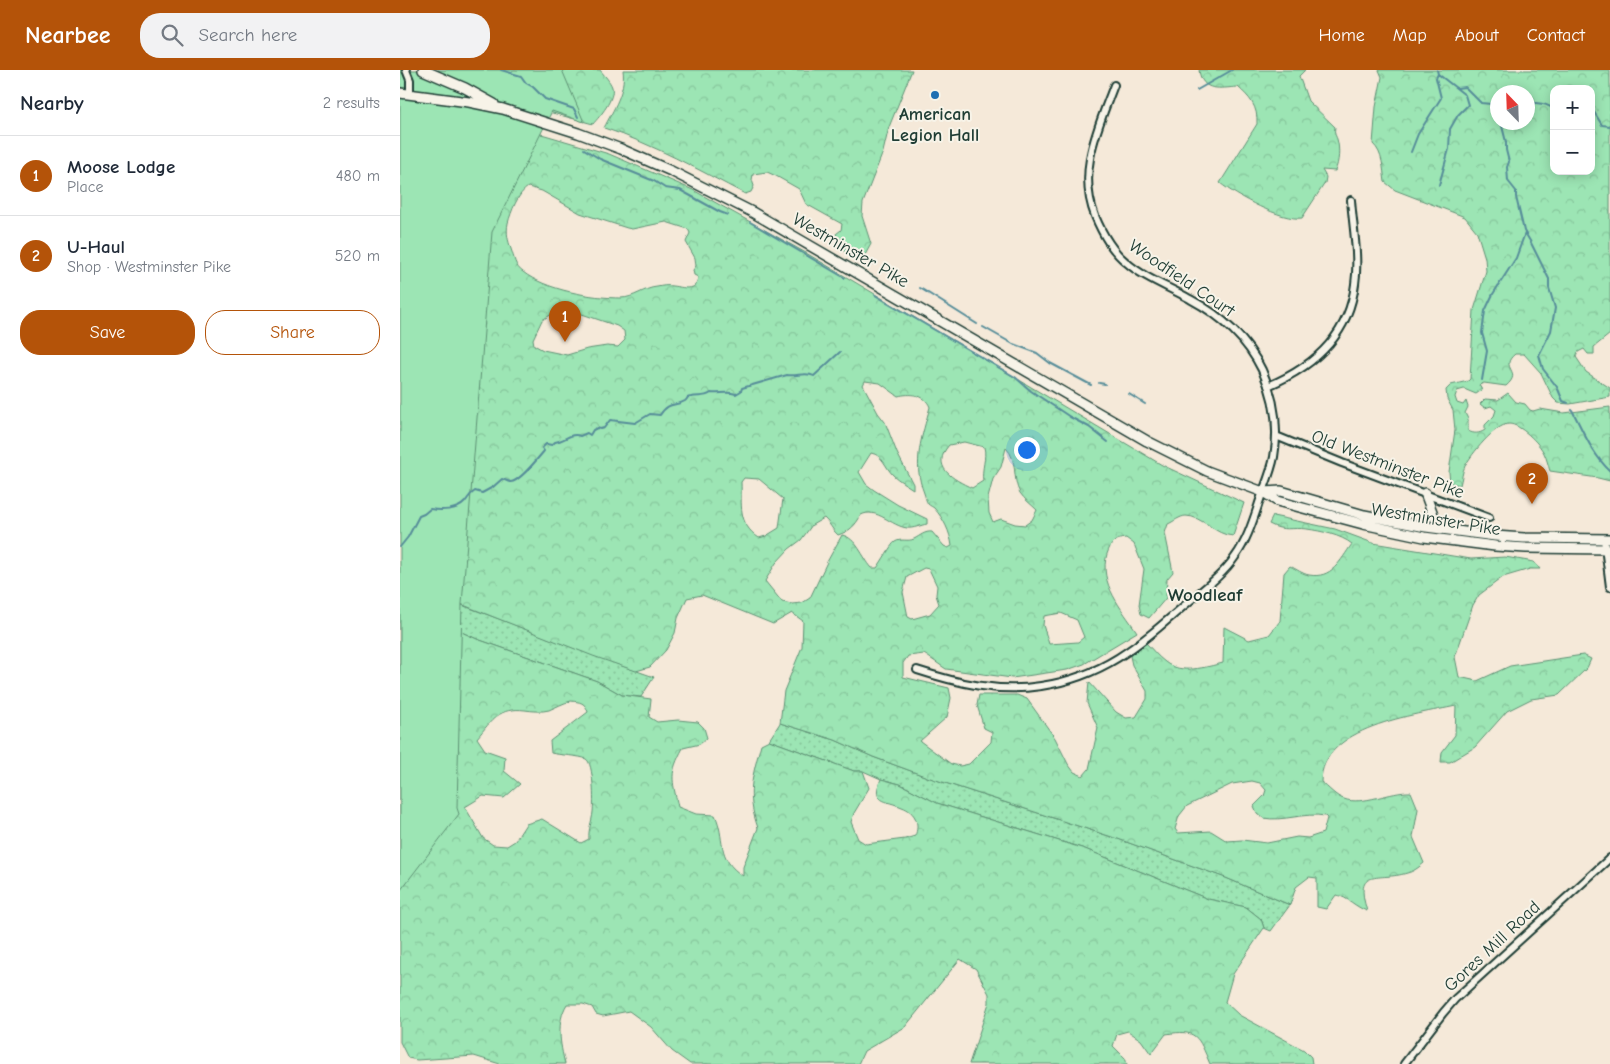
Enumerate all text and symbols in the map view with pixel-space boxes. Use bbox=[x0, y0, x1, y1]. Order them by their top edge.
search box bbox=[140, 13, 490, 58]
text: Nearbee bbox=[25, 21, 110, 49]
icon: search bbox=[158, 21, 186, 49]
text: Search here bbox=[198, 24, 297, 46]
text: Home bbox=[1318, 25, 1365, 46]
text: Map bbox=[1393, 25, 1427, 46]
text: About bbox=[1455, 25, 1499, 46]
text: Contact bbox=[1527, 25, 1585, 46]
north arrow bbox=[1490, 85, 1535, 130]
map controls bbox=[1550, 85, 1595, 175]
button: + bbox=[1550, 85, 1595, 130]
marker: American Legion Hall bbox=[929, 89, 941, 101]
text: Nearby bbox=[20, 91, 84, 115]
text: 2 results bbox=[323, 94, 380, 112]
place label: American Legion Hall bbox=[891, 104, 979, 146]
button: − bbox=[1550, 130, 1595, 175]
text: Moose Lodge bbox=[67, 156, 175, 178]
text: 1 bbox=[33, 167, 39, 185]
text: 480 m bbox=[336, 167, 380, 185]
text: Place bbox=[67, 178, 103, 196]
street label: Westminster Pike bbox=[789, 209, 913, 292]
street label: Woodfield Court bbox=[1125, 235, 1239, 322]
text: U-Haul bbox=[67, 236, 125, 258]
text: 2 bbox=[32, 247, 40, 265]
text: 520 m bbox=[335, 247, 380, 265]
text: Shop · Westminster Pike bbox=[67, 258, 231, 276]
pin: 1 bbox=[549, 301, 581, 342]
button: Save bbox=[20, 310, 195, 355]
button: Share bbox=[205, 310, 380, 355]
street label: Old Westminster Pike bbox=[1309, 426, 1467, 503]
your location bbox=[1014, 437, 1040, 463]
pin: 2 bbox=[1516, 463, 1548, 504]
street label: Westminster Pike bbox=[1370, 499, 1502, 540]
district label: Woodleaf bbox=[1168, 584, 1243, 606]
street label: Gores Mill Road bbox=[1440, 897, 1545, 996]

